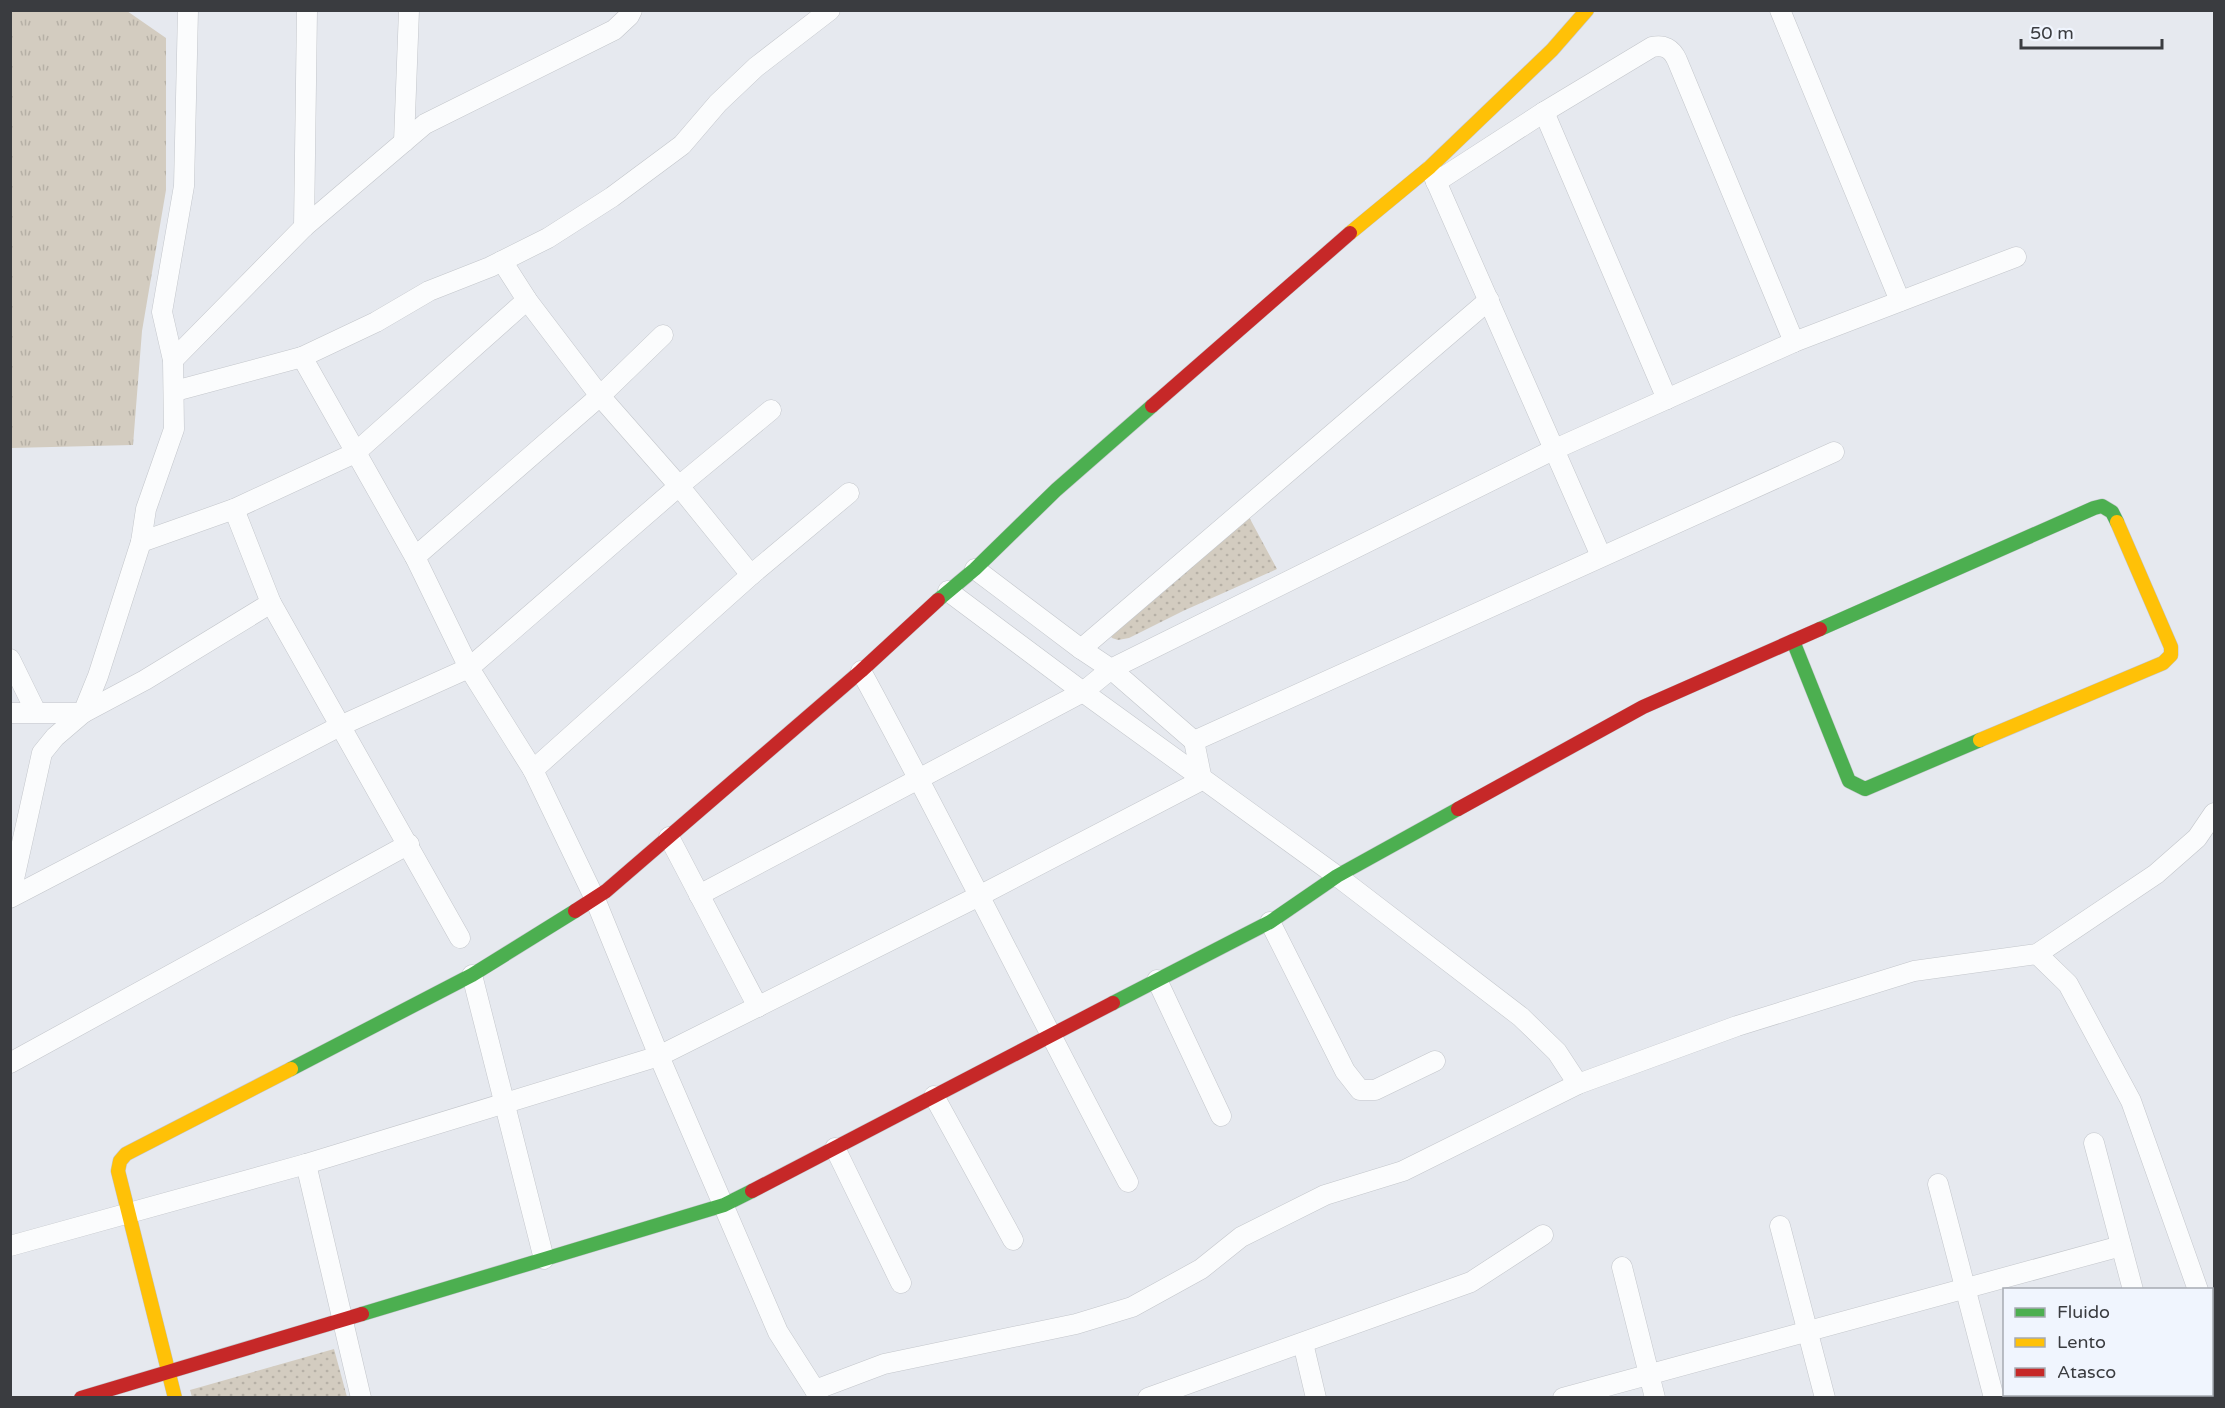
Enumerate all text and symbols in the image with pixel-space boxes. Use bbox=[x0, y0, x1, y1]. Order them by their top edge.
scale bar bbox=[2021, 12, 2162, 50]
text: 50 m bbox=[2030, 22, 2074, 44]
legend bbox=[2003, 1288, 2213, 1396]
text: Fluido bbox=[2057, 1301, 2110, 1323]
text: Lento bbox=[2057, 1331, 2106, 1353]
text: Atasco bbox=[2057, 1361, 2116, 1383]

